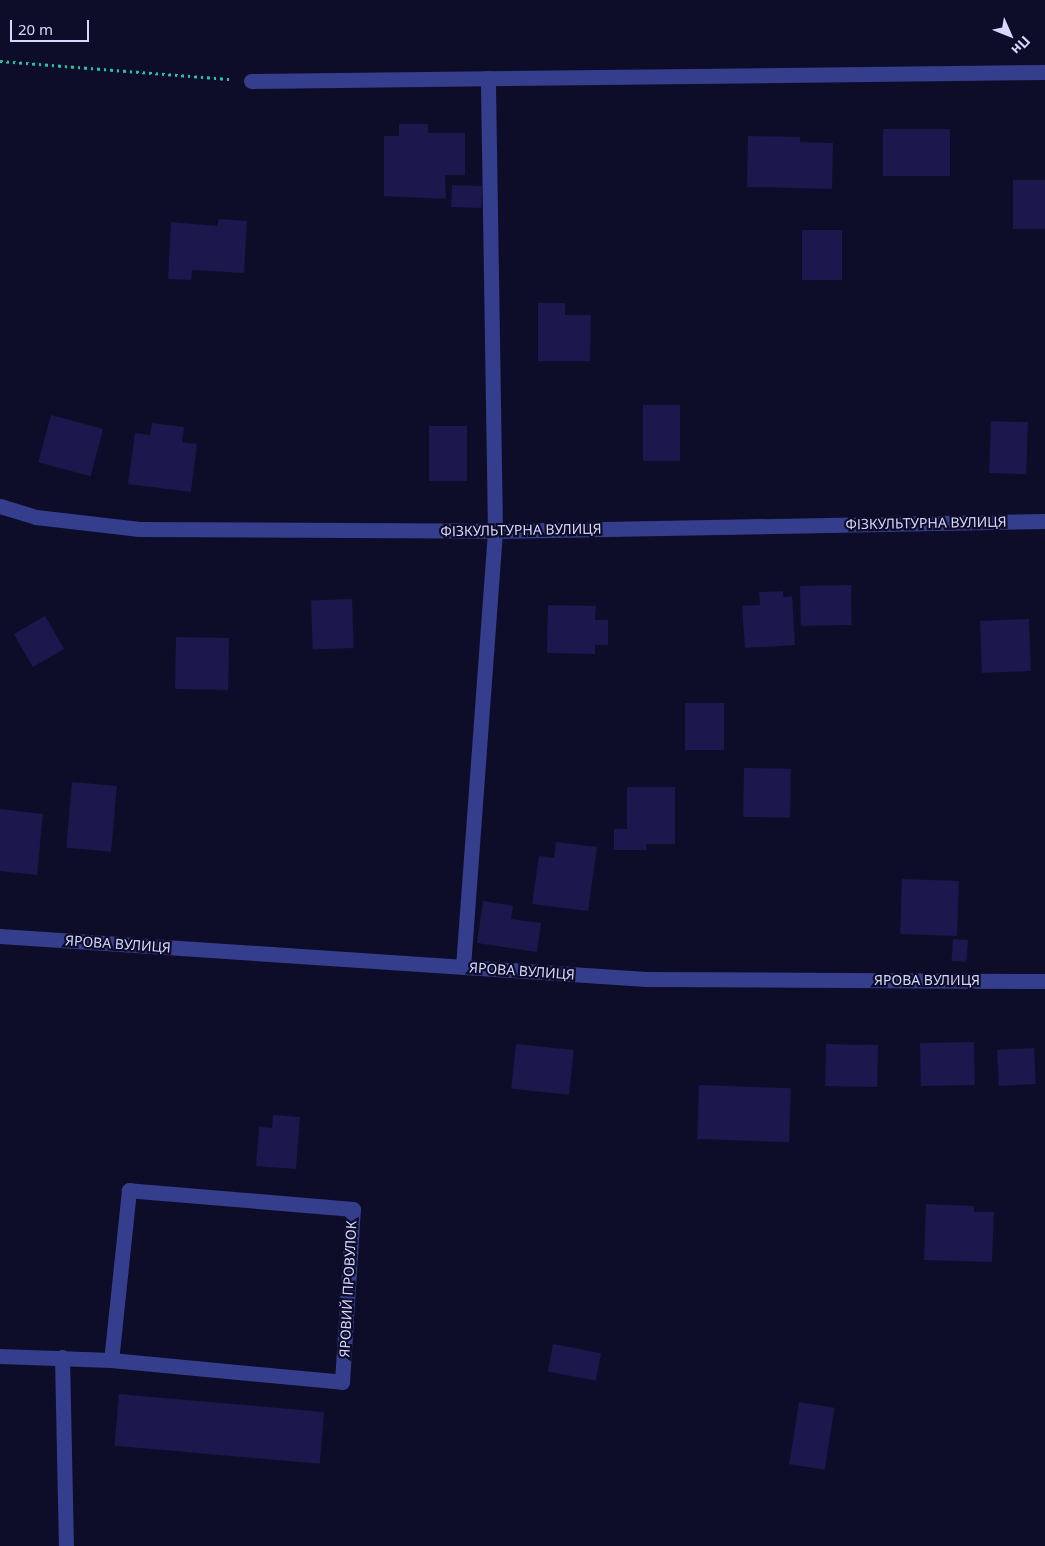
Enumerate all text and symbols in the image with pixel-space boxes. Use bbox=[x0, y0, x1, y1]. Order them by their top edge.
scale bar bbox=[12, 10, 91, 42]
north arrow bbox=[985, 10, 1035, 60]
text: 20 m bbox=[18, 19, 53, 39]
text: Пн bbox=[1007, 32, 1035, 60]
street label: ФІЗКУЛЬТУРНА ВУЛИЦЯ bbox=[845, 513, 1007, 533]
street label: ФІЗКУЛЬТУРНА ВУЛИЦЯ bbox=[440, 520, 602, 540]
street label: ЯРОВА ВУЛИЦЯ bbox=[65, 932, 171, 956]
street label: ЯРОВА ВУЛИЦЯ bbox=[469, 959, 575, 983]
street label: ЯРОВА ВУЛИЦЯ bbox=[874, 972, 980, 988]
street label: ЯРОВИЙ ПРОВУЛОК bbox=[336, 1220, 360, 1358]

